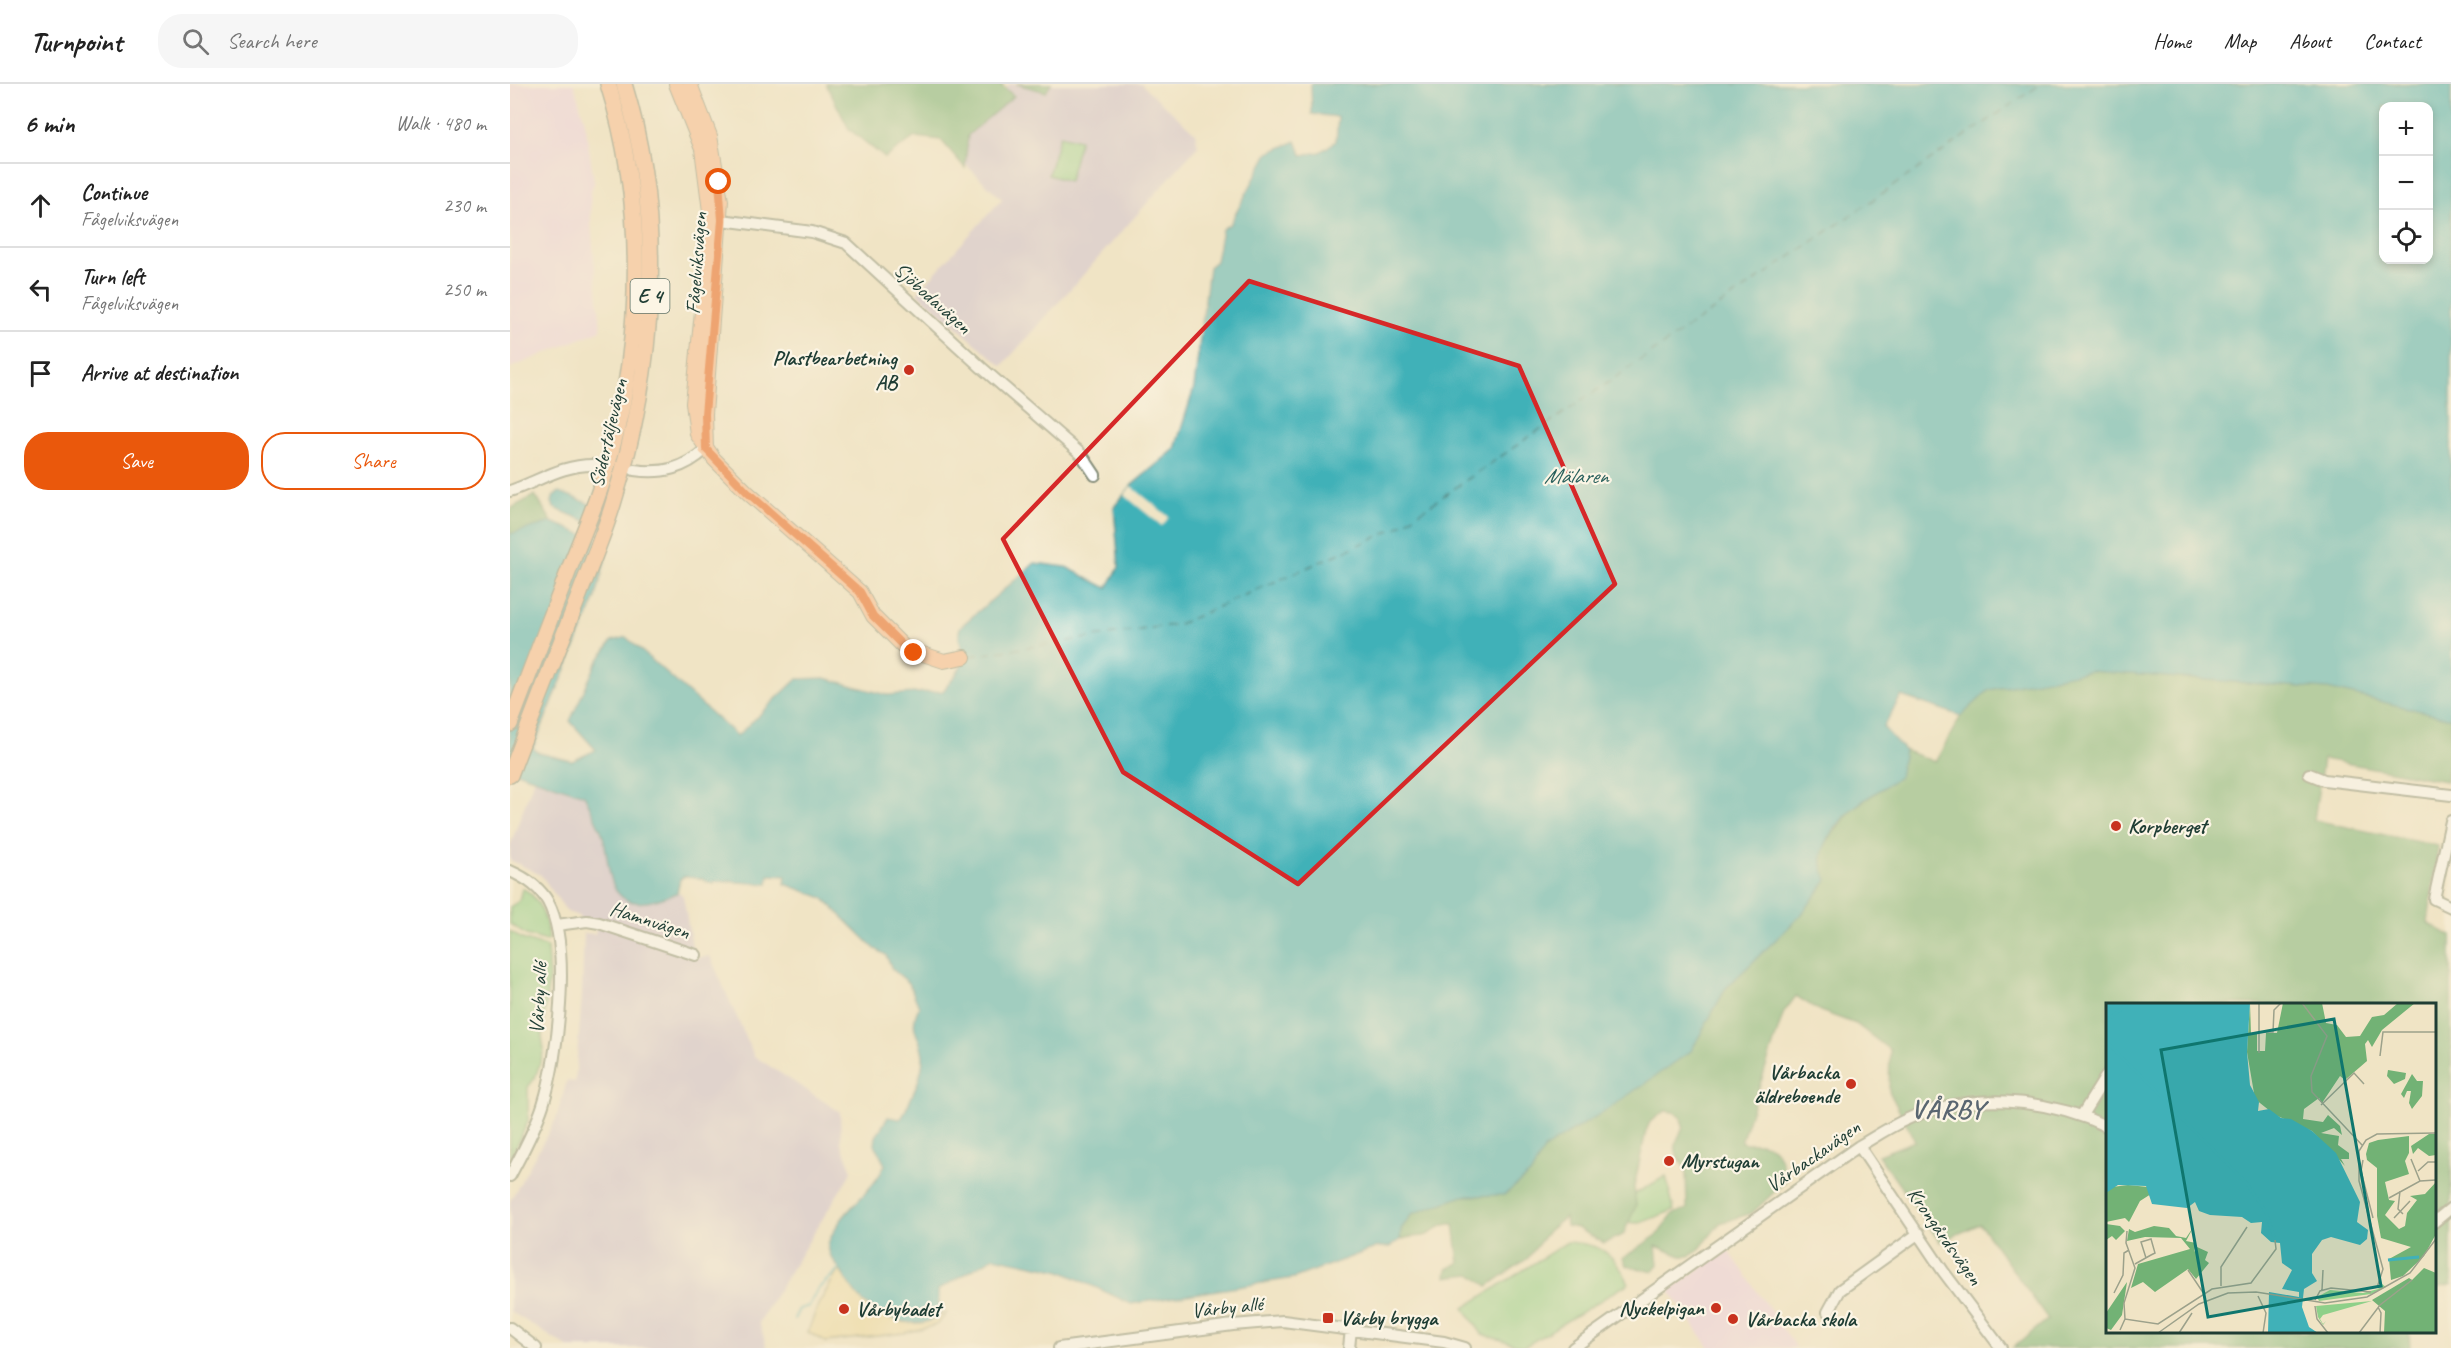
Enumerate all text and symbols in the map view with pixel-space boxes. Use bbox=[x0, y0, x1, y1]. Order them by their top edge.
search box bbox=[158, 14, 578, 68]
text: Turnpoint bbox=[30, 24, 122, 59]
icon: search bbox=[179, 25, 212, 58]
text: Search here bbox=[227, 27, 317, 55]
text: Home bbox=[2153, 28, 2191, 54]
text: Map bbox=[2224, 28, 2256, 54]
text: About bbox=[2289, 28, 2331, 54]
text: Contact bbox=[2364, 28, 2421, 54]
map controls bbox=[2379, 102, 2433, 264]
button: + bbox=[2379, 102, 2433, 156]
text: 6 min bbox=[24, 107, 74, 140]
text: Walk · 480 m bbox=[396, 111, 486, 136]
button: − bbox=[2379, 156, 2433, 210]
route start bbox=[705, 168, 731, 194]
text: Continue bbox=[81, 179, 147, 207]
icon: ahead bbox=[24, 189, 57, 222]
text: 230 m bbox=[443, 193, 486, 218]
text: Fågelviksvägen bbox=[81, 207, 178, 232]
button: locate bbox=[2379, 210, 2433, 264]
street label: Fågelviksvägen bbox=[679, 211, 713, 315]
street label: Sjöbodavägen bbox=[889, 256, 978, 340]
text: Turn left bbox=[81, 263, 145, 291]
icon: left bbox=[24, 273, 57, 306]
text: 250 m bbox=[443, 277, 486, 302]
road number: E 4 bbox=[630, 279, 670, 313]
text: Fågelviksvägen bbox=[81, 291, 178, 316]
place label: Plastbearbetning AB bbox=[773, 345, 899, 395]
icon: arrive bbox=[24, 357, 57, 390]
text: Arrive at destination bbox=[81, 359, 238, 387]
marker: Plastbearbetning AB bbox=[902, 363, 916, 377]
street label: Södertäljevägen bbox=[583, 376, 633, 490]
button: Save bbox=[24, 432, 249, 490]
button: Share bbox=[261, 432, 486, 490]
water label: Mälaren bbox=[1544, 462, 1610, 490]
route end bbox=[900, 639, 926, 665]
place label: Korpberget bbox=[2128, 813, 2209, 839]
marker: Korpberget bbox=[2109, 819, 2123, 833]
street label: Hamnvägen bbox=[607, 895, 694, 945]
street label: Vårby allé bbox=[523, 958, 553, 1034]
inset map bbox=[2106, 1003, 2436, 1333]
place label: Vårbacka äldreboende bbox=[1754, 1059, 1841, 1109]
marker: Vårbacka äldreboende bbox=[1844, 1077, 1858, 1091]
district label: VÅRBY bbox=[1911, 1092, 1989, 1126]
street label: Vårbackavägen bbox=[1761, 1114, 1866, 1198]
place label: Myrstugan bbox=[1681, 1148, 1760, 1174]
marker: Myrstugan bbox=[1662, 1154, 1676, 1168]
street label: Krongårdsvägen bbox=[1902, 1182, 1989, 1291]
street label: Vårby allé bbox=[1190, 1290, 1267, 1324]
place label: Nyckelpigan bbox=[1619, 1295, 1705, 1321]
place label: Vårbybadet bbox=[856, 1296, 943, 1322]
marker: Nyckelpigan bbox=[1709, 1301, 1723, 1315]
marker: Vårbybadet bbox=[837, 1302, 851, 1316]
place label: Vårby brygga bbox=[1340, 1305, 1439, 1331]
place label: Vårbacka skola bbox=[1745, 1306, 1858, 1332]
marker: Vårby brygga bbox=[1321, 1311, 1335, 1325]
marker: Vårbacka skola bbox=[1726, 1312, 1740, 1326]

